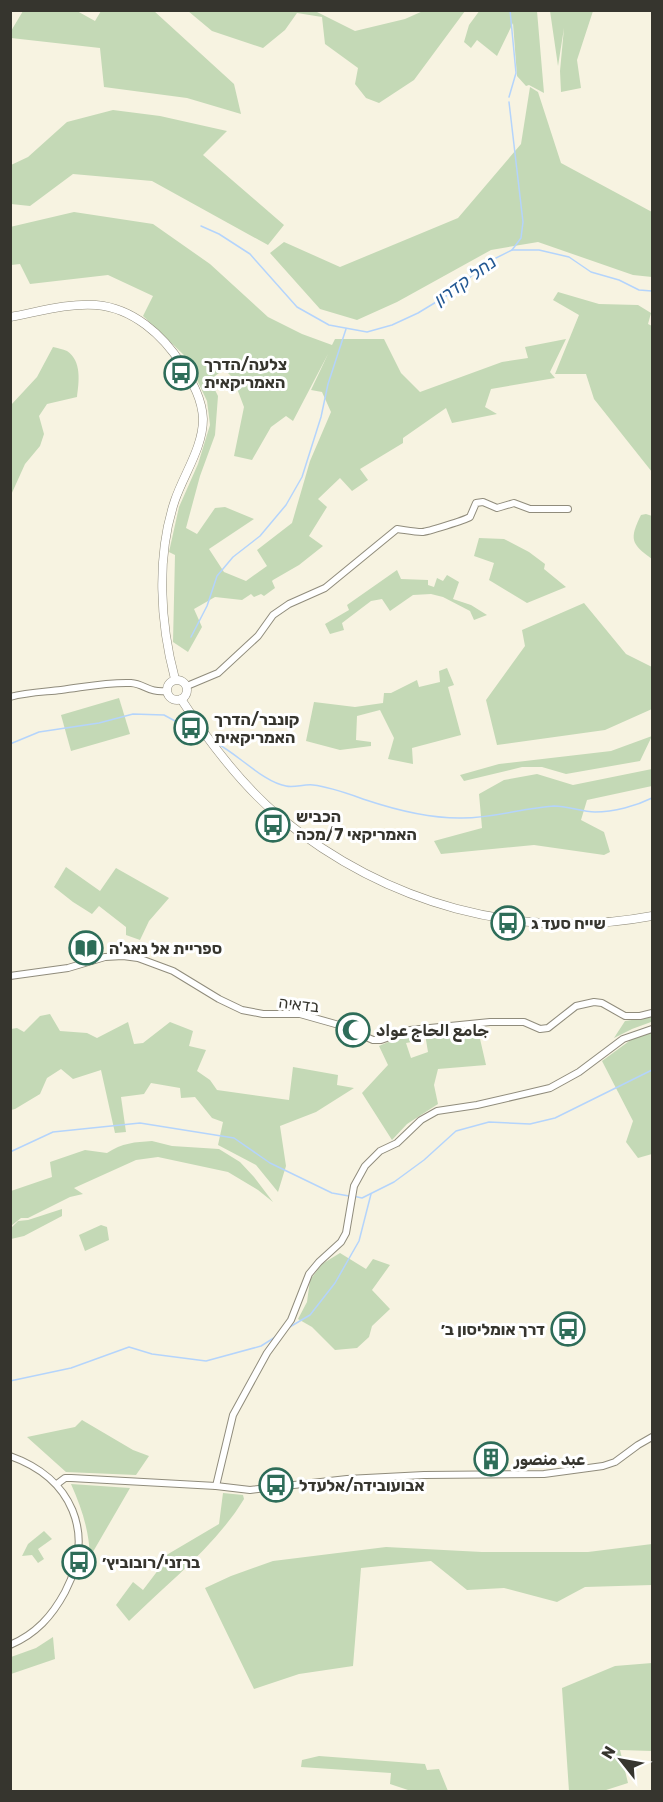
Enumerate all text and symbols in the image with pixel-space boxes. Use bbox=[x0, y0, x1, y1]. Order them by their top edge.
water label: נחל קדרון bbox=[430, 251, 500, 311]
bus stop icon: צלעה/הדרך האמריקאית bbox=[163, 355, 199, 391]
place label: צלעה/הדרך האמריקאית bbox=[204, 355, 287, 392]
bus stop icon: קונבר/הדרך האמריקאית bbox=[173, 710, 209, 746]
place label: קונבר/הדרך האמריקאית bbox=[214, 710, 299, 747]
bus stop icon: הכביש האמריקאי 7/מכה bbox=[255, 807, 291, 843]
place label: הכביש האמריקאי 7/מכה bbox=[296, 807, 417, 844]
bus stop icon: שייח סעד ג bbox=[490, 905, 526, 941]
place label: שייח סעד ג bbox=[531, 914, 606, 933]
library icon: ספריית אל נאג'ה bbox=[68, 930, 104, 966]
place label: ספריית אל נאג'ה bbox=[109, 939, 222, 958]
street label: בדאיה bbox=[278, 993, 321, 1016]
mosque icon: جامع الحاج عواد bbox=[335, 1012, 371, 1048]
place label: جامع الحاج عواد bbox=[376, 1021, 489, 1042]
bus stop icon: דרך אומליסון ב׳ bbox=[550, 1311, 586, 1347]
place label: דרך אומליסון ב׳ bbox=[441, 1320, 545, 1339]
building icon: عبد منصور bbox=[473, 1441, 509, 1477]
place label: عبد منصور bbox=[513, 1450, 585, 1469]
bus stop icon: אבועובידה/אלעדל bbox=[258, 1467, 294, 1503]
place label: אבועובידה/אלעדל bbox=[299, 1476, 425, 1495]
bus stop icon: ברזני/רובוביץ׳ bbox=[61, 1544, 97, 1580]
place label: ברזני/רובוביץ׳ bbox=[102, 1553, 200, 1572]
north arrow bbox=[591, 1730, 651, 1790]
text: N bbox=[597, 1743, 620, 1762]

